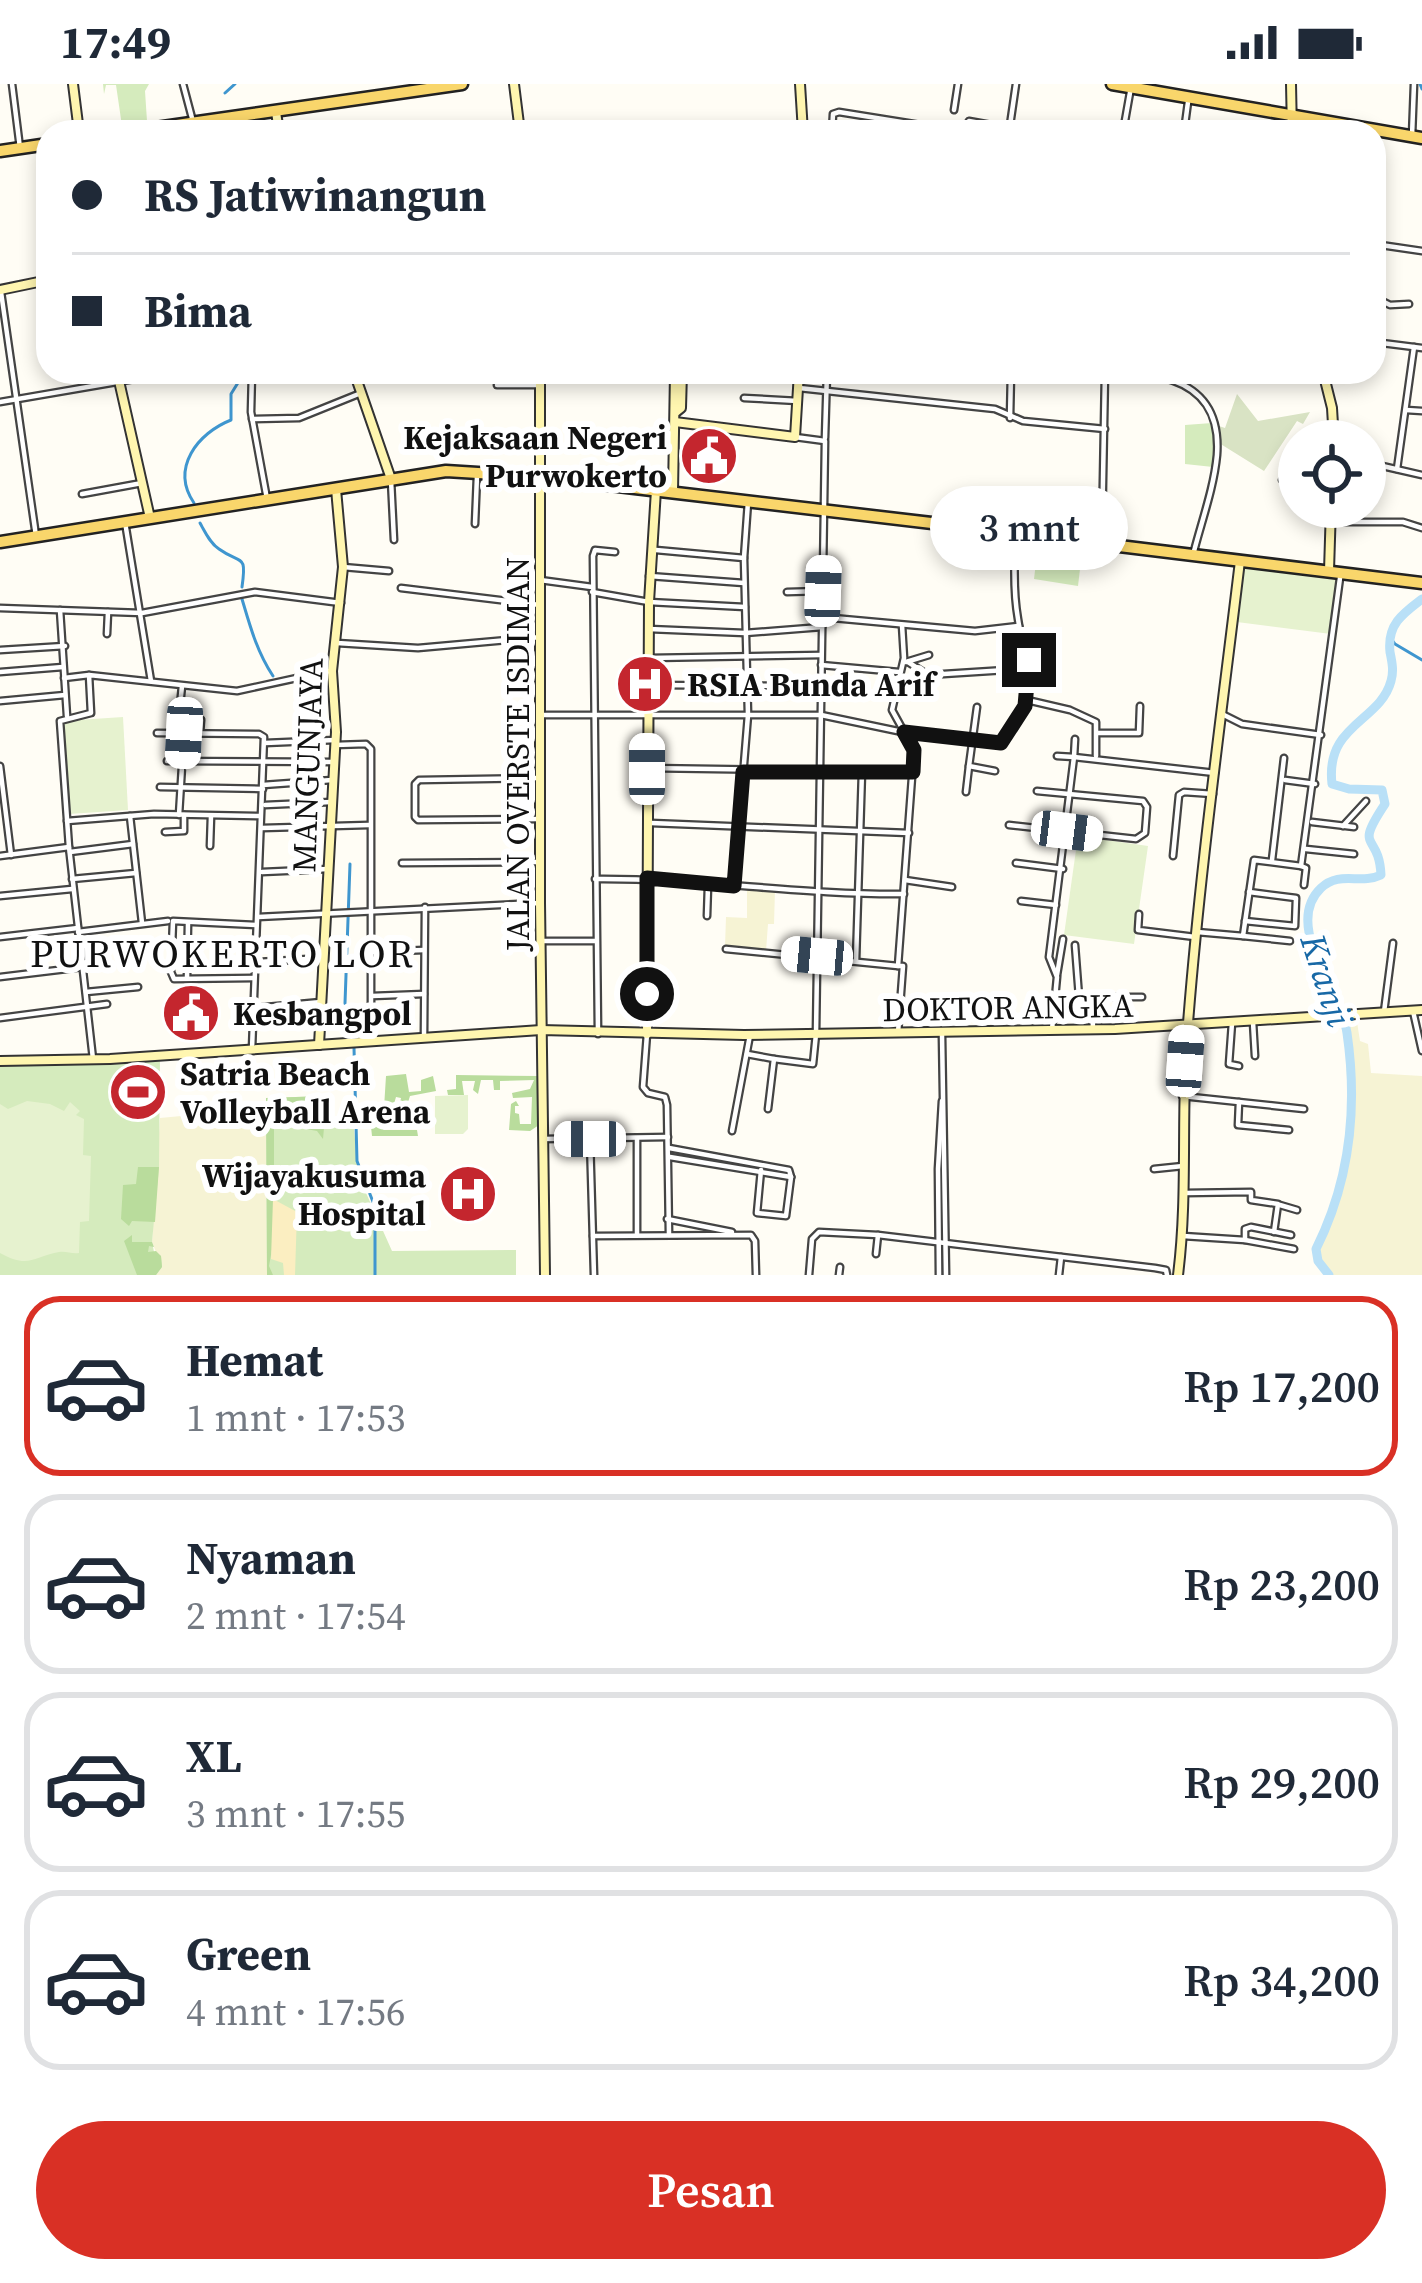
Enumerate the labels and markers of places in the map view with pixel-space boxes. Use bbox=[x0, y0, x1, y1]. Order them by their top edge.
place label: Kejaksaan Negeri Purwokerto bbox=[403, 415, 667, 498]
public building icon: Kejaksaan Negeri Purwokerto bbox=[678, 425, 740, 487]
hospital icon: RSIA Bunda Arif bbox=[614, 653, 676, 715]
place label: RSIA Bunda Arif bbox=[687, 662, 939, 707]
public building icon: Kesbangpol bbox=[160, 982, 222, 1044]
place label: Kesbangpol bbox=[233, 991, 412, 1036]
place label: Satria Beach Volleyball Arena bbox=[180, 1051, 431, 1134]
sports icon: Satria Beach Volleyball Arena bbox=[107, 1061, 169, 1123]
place label: Wijayakusuma Hospital bbox=[202, 1153, 426, 1236]
hospital icon: Wijayakusuma Hospital bbox=[437, 1163, 499, 1225]

